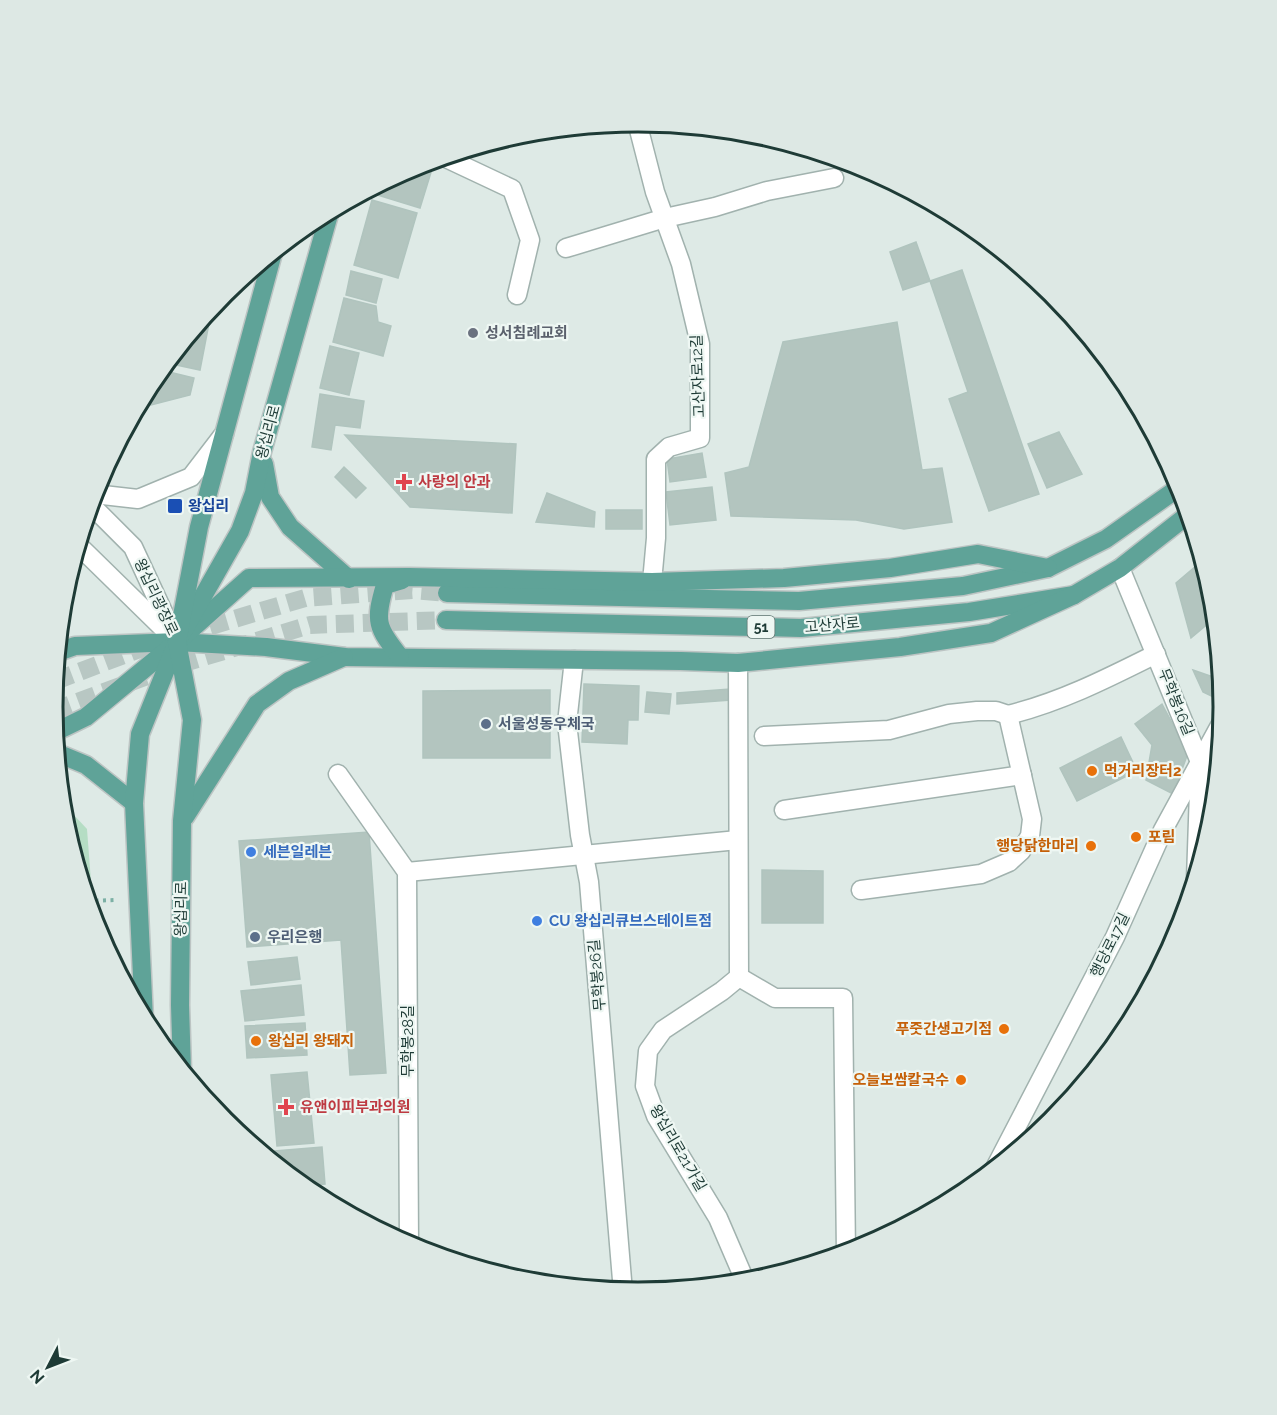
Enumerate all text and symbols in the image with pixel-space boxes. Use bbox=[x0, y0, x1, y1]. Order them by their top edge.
place label: 성서침례교회 bbox=[485, 324, 568, 342]
marker: 성서침례교회 bbox=[466, 326, 480, 340]
street label: 고산자로12길 bbox=[688, 334, 708, 418]
street label: 왕십리로 bbox=[252, 403, 284, 461]
marker: 사랑의 안과 bbox=[395, 473, 413, 491]
place label: 사랑의 안과 bbox=[418, 473, 491, 491]
marker: 왕십리 bbox=[166, 497, 184, 515]
place label: 왕십리 bbox=[188, 497, 229, 515]
street label: 왕십리광장로 bbox=[130, 556, 182, 638]
street label: 고산자로 bbox=[804, 614, 860, 636]
road number: 51 bbox=[748, 616, 774, 638]
street label: 무학봉16길 bbox=[1154, 666, 1198, 738]
place label: 서울성동우체국 bbox=[498, 715, 595, 733]
marker: 서울성동우체국 bbox=[479, 717, 493, 731]
place label: 먹거리장터2 bbox=[1104, 762, 1181, 780]
marker: 먹거리장터2 bbox=[1085, 764, 1099, 778]
place label: 포림 bbox=[1148, 828, 1176, 846]
marker: 포림 bbox=[1129, 830, 1143, 844]
place label: 행당닭한마리 bbox=[996, 837, 1079, 855]
marker: 행당닭한마리 bbox=[1084, 839, 1098, 853]
place label: 세븐일레븐 bbox=[263, 843, 332, 861]
marker: 세븐일레븐 bbox=[244, 845, 258, 859]
street label: 왕십리로 bbox=[172, 881, 190, 937]
street label: 행당로17길 bbox=[1087, 910, 1133, 980]
place label: CU 왕십리큐브스테이트점 bbox=[549, 912, 712, 930]
marker: CU 왕십리큐브스테이트점 bbox=[530, 914, 544, 928]
place label: 우리은행 bbox=[267, 928, 322, 946]
marker: 우리은행 bbox=[248, 930, 262, 944]
street label: 무학봉26길 bbox=[585, 938, 609, 1012]
street label: 무학봉28길 bbox=[399, 1005, 417, 1077]
place label: 푸줏간생고기점 bbox=[895, 1020, 992, 1038]
marker: 푸줏간생고기점 bbox=[997, 1022, 1011, 1036]
place label: 왕십리 왕돼지 bbox=[268, 1032, 354, 1050]
marker: 왕십리 왕돼지 bbox=[249, 1034, 263, 1048]
place label: 오늘보쌈칼국수 bbox=[852, 1071, 949, 1089]
marker: 오늘보쌈칼국수 bbox=[954, 1073, 968, 1087]
marker: 유앤이피부과의원 bbox=[277, 1098, 295, 1116]
place label: 유앤이피부과의원 bbox=[300, 1098, 410, 1116]
street label: 왕십리로21가길 bbox=[646, 1101, 710, 1195]
north arrow bbox=[18, 1337, 78, 1397]
text: N bbox=[26, 1366, 48, 1388]

